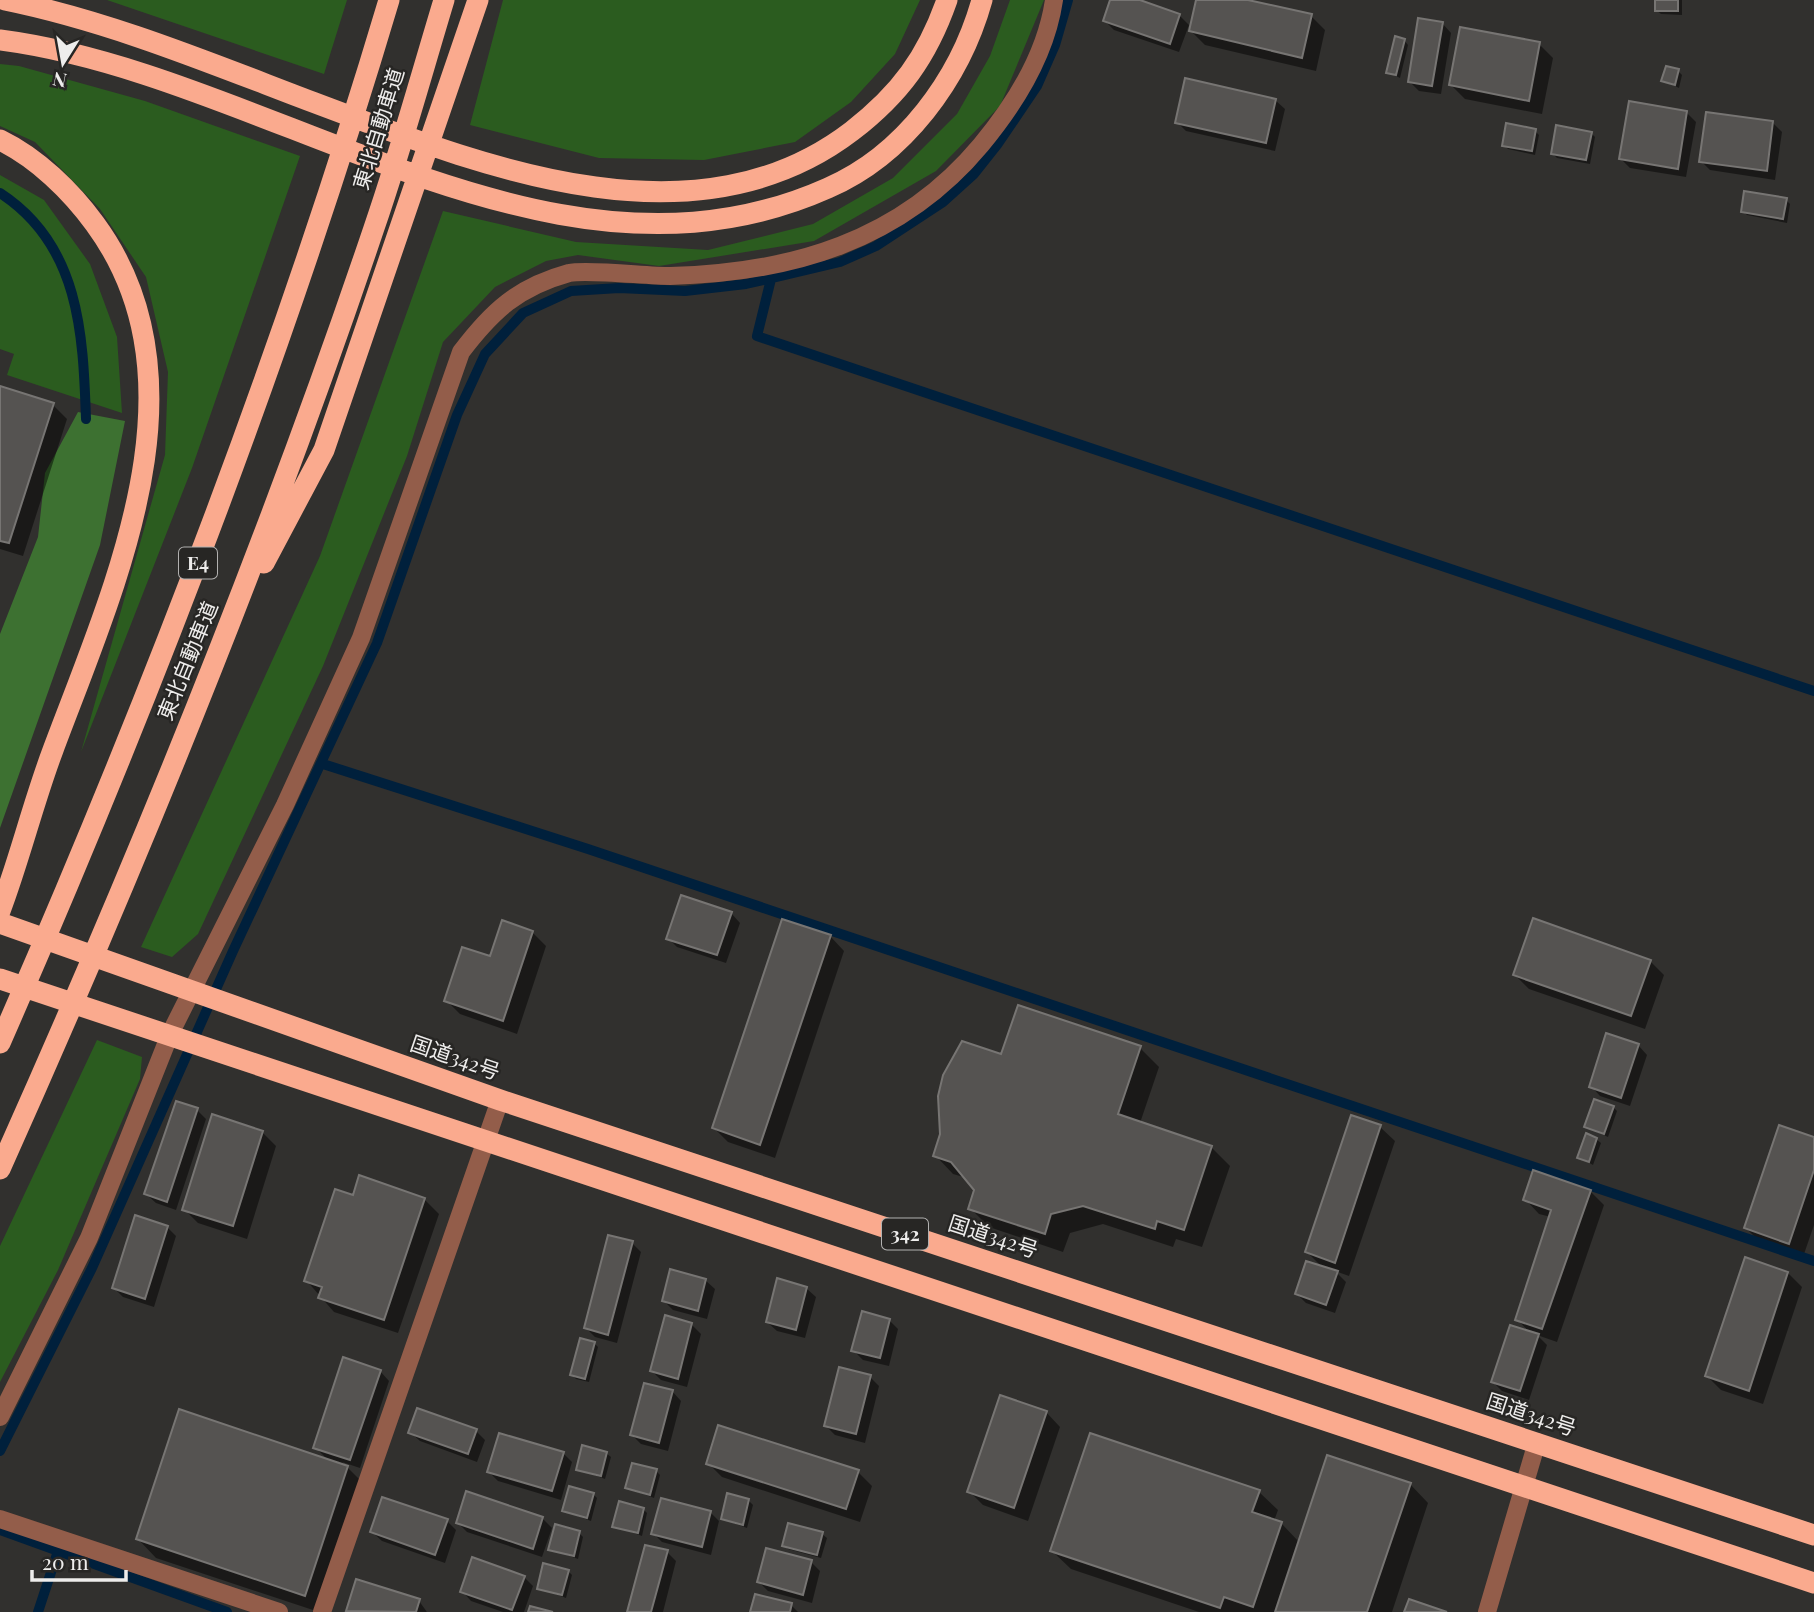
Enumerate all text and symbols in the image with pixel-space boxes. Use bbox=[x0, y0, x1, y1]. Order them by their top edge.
north arrow bbox=[28, 28, 98, 98]
street label: 東北自動車道 bbox=[345, 64, 409, 193]
text: N bbox=[50, 67, 69, 95]
road number: E4 bbox=[179, 548, 217, 578]
street label: 東北自動車道 bbox=[150, 597, 223, 724]
street label: 国道342号 bbox=[407, 1028, 504, 1084]
street label: 国道342号 bbox=[945, 1207, 1042, 1263]
road number: 342 bbox=[882, 1218, 928, 1250]
street label: 国道342号 bbox=[1483, 1385, 1580, 1441]
scale bar bbox=[32, 1538, 126, 1582]
text: 20 m bbox=[42, 1547, 89, 1575]

